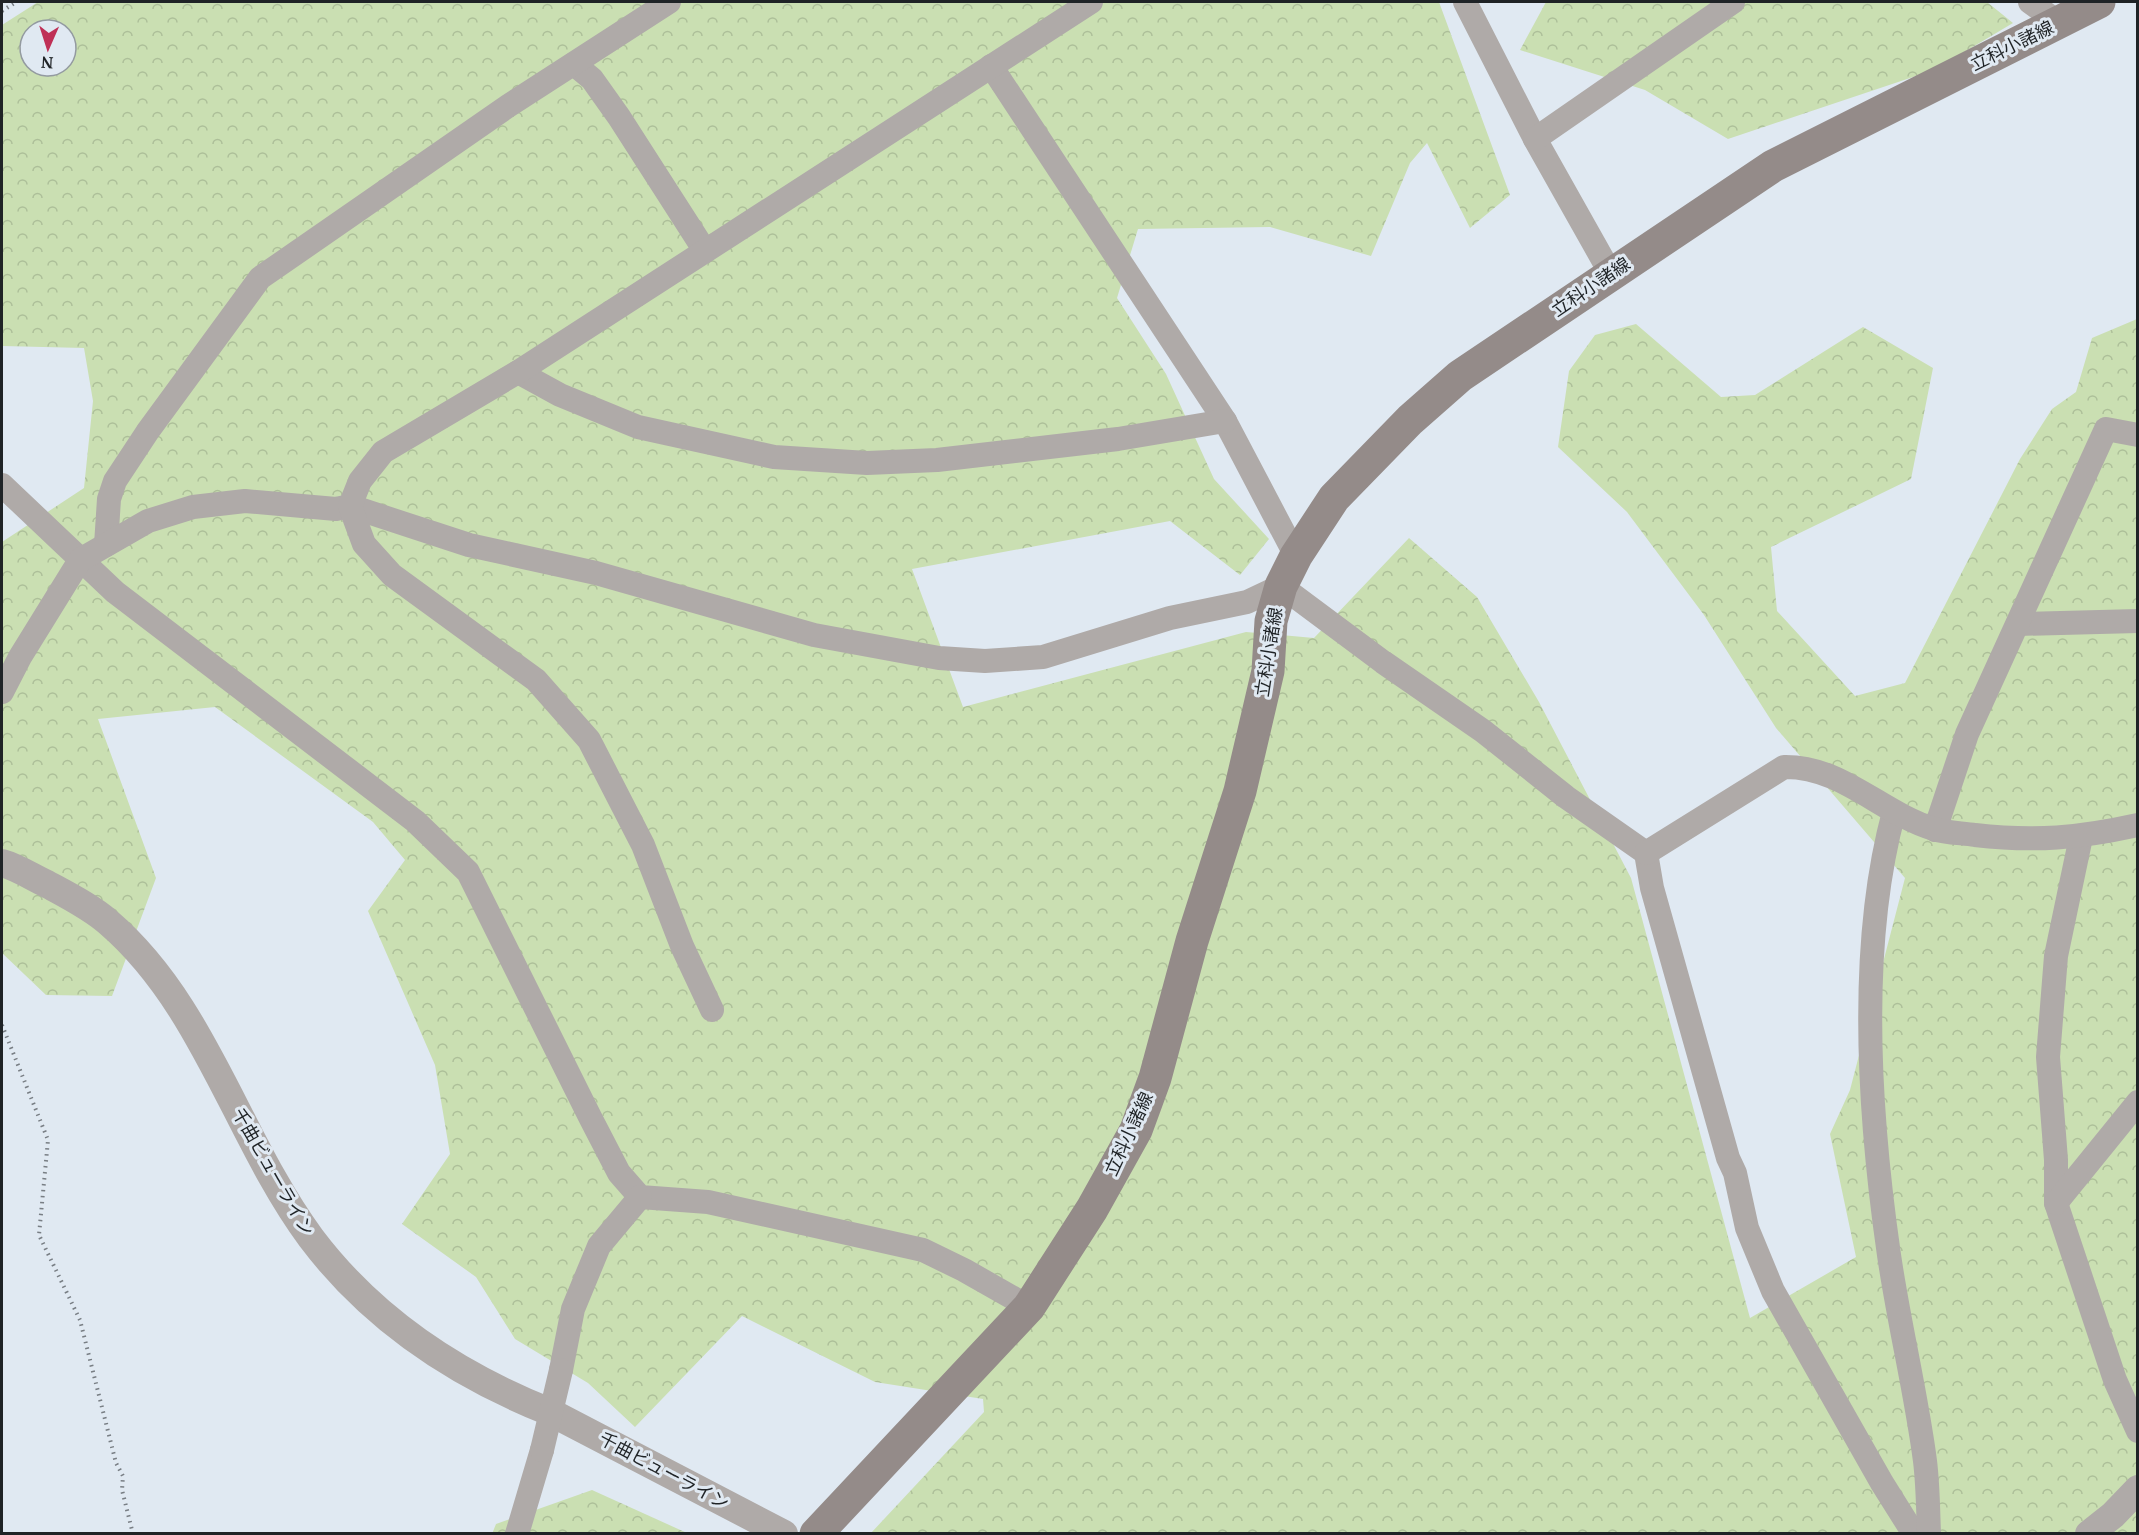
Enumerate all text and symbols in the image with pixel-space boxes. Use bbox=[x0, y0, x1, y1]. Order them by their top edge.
street label: 立科小諸線 bbox=[1966, 15, 2057, 76]
north arrow bbox=[18, 18, 78, 78]
text: N bbox=[41, 52, 54, 74]
street label: 立科小諸線 bbox=[1546, 251, 1634, 321]
street label: 立科小諸線 bbox=[1249, 606, 1287, 698]
street label: 立科小諸線 bbox=[1098, 1088, 1158, 1179]
street label: 千曲ビューライン bbox=[227, 1103, 320, 1240]
street label: 千曲ビューライン bbox=[595, 1426, 734, 1515]

